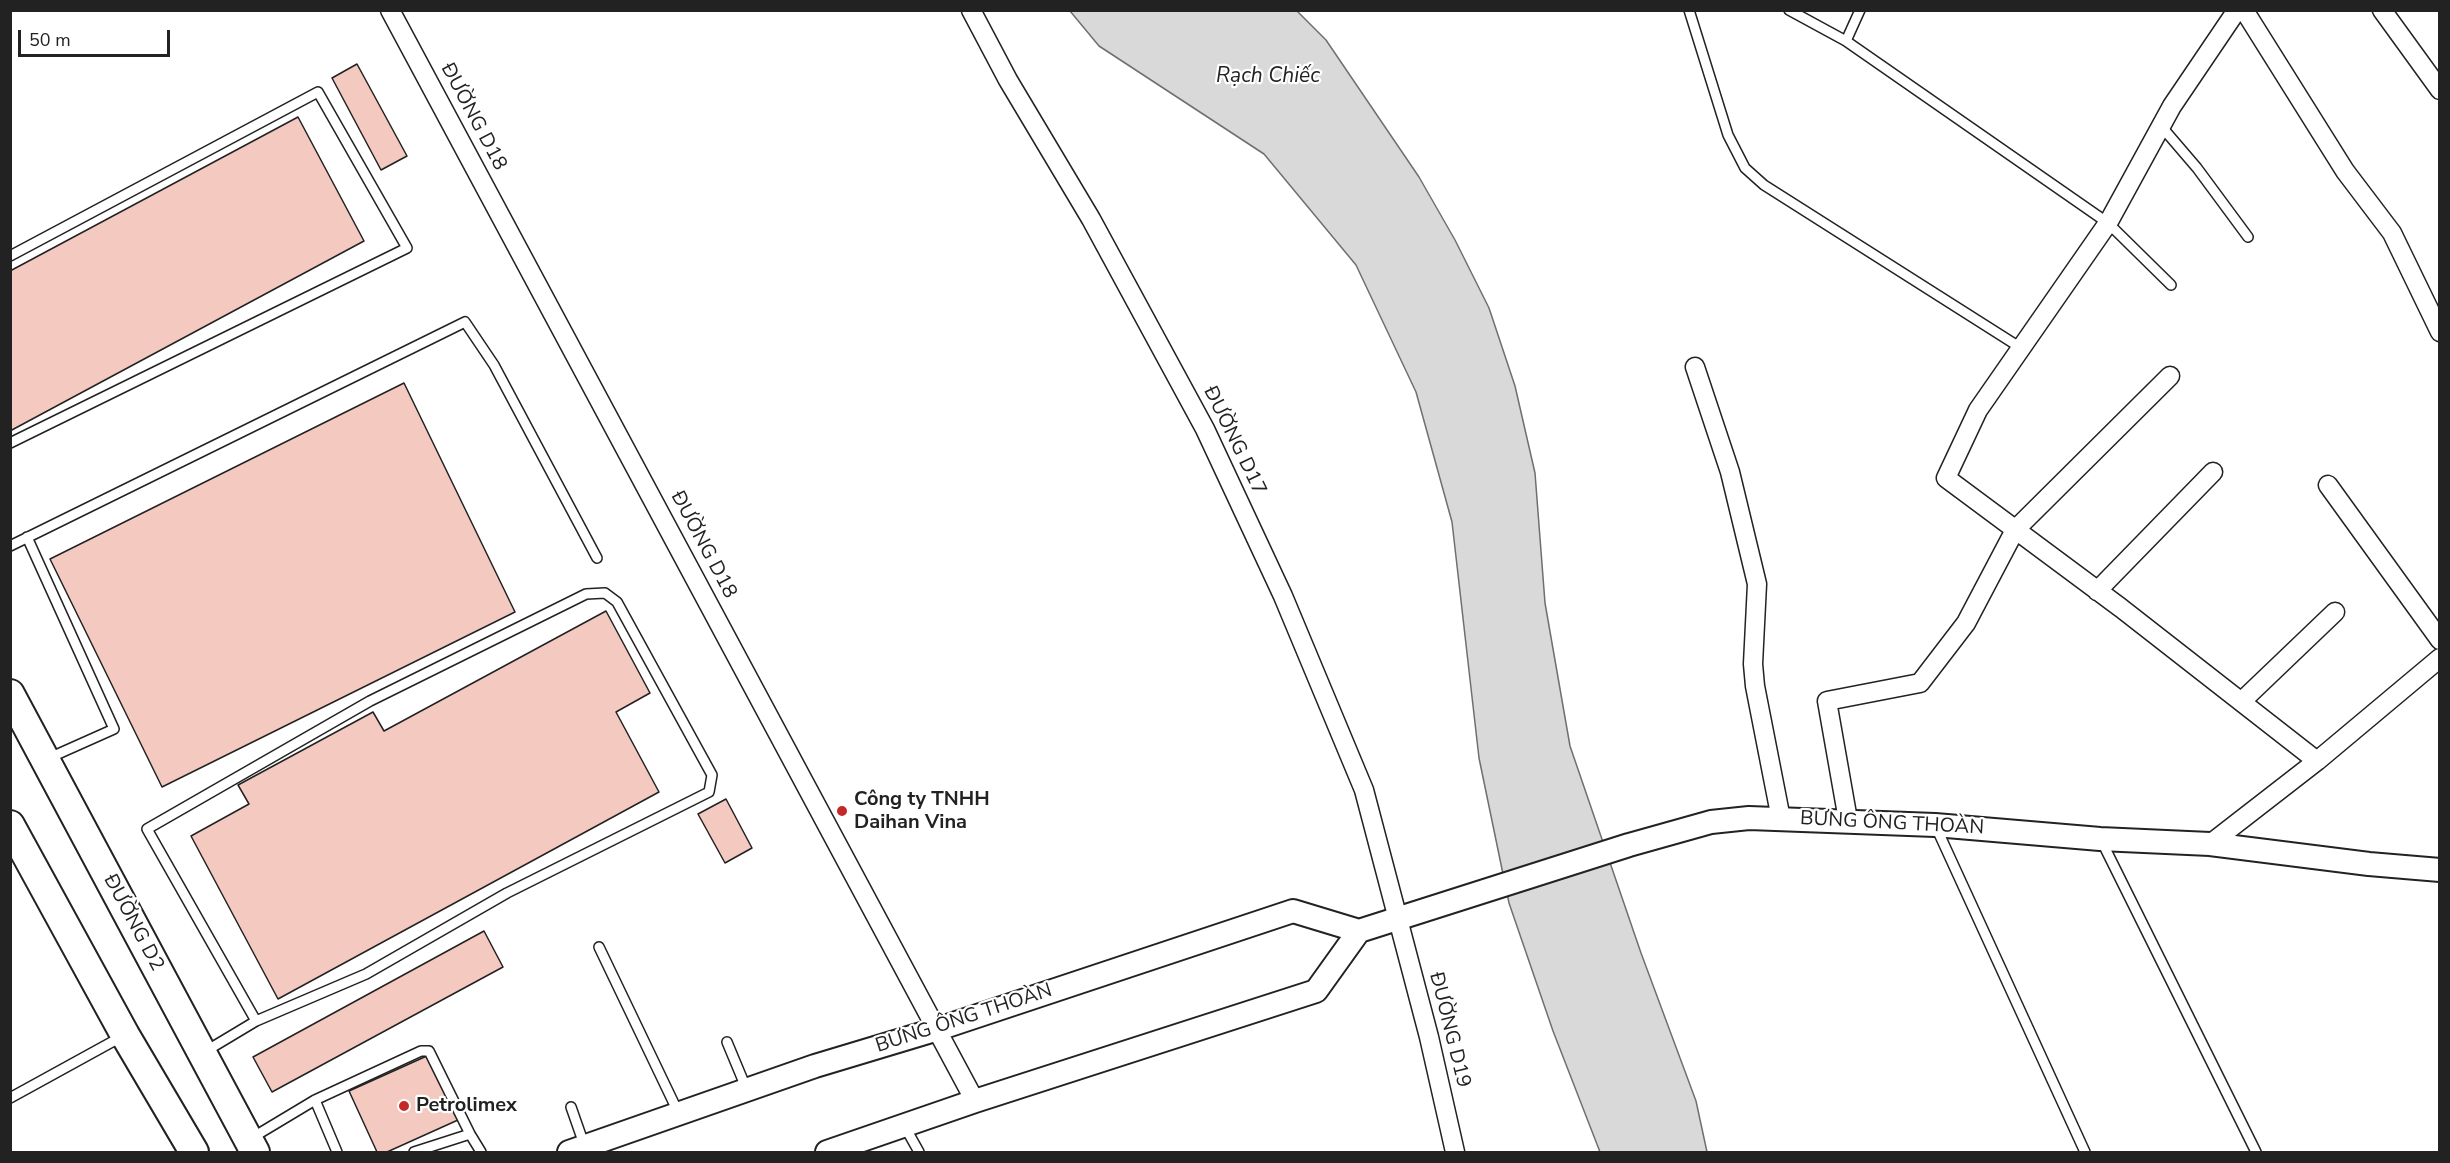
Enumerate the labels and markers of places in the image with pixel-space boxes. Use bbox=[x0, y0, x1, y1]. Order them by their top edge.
place label: Công ty TNHH Daihan Vina bbox=[854, 788, 990, 835]
marker: Công ty TNHH Daihan Vina bbox=[835, 804, 849, 818]
place label: Petrolimex bbox=[416, 1094, 517, 1118]
marker: Petrolimex bbox=[397, 1099, 411, 1113]

